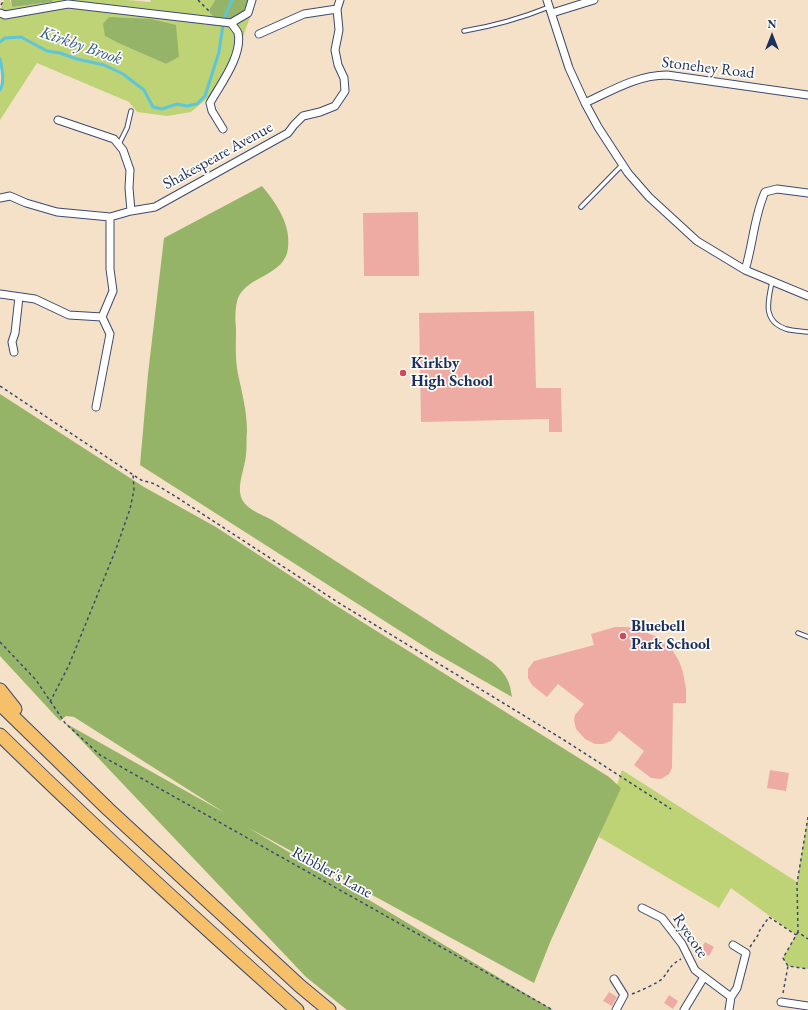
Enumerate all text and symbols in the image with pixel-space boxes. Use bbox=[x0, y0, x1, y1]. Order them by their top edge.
north arrow bbox=[752, 16, 792, 56]
text: N bbox=[768, 17, 776, 31]
water label: Kirkby Brook bbox=[37, 22, 125, 70]
street label: Stonehey Road bbox=[661, 53, 755, 83]
street label: Shakespeare Avenue bbox=[160, 118, 276, 194]
place label: Kirkby High School bbox=[411, 354, 493, 392]
marker: Kirkby High School bbox=[398, 368, 408, 378]
place label: Bluebell Park School bbox=[631, 617, 710, 655]
marker: Bluebell Park School bbox=[618, 631, 628, 641]
street label: Ribbler's Lane bbox=[288, 843, 376, 903]
street label: Ryecote bbox=[668, 910, 712, 962]

